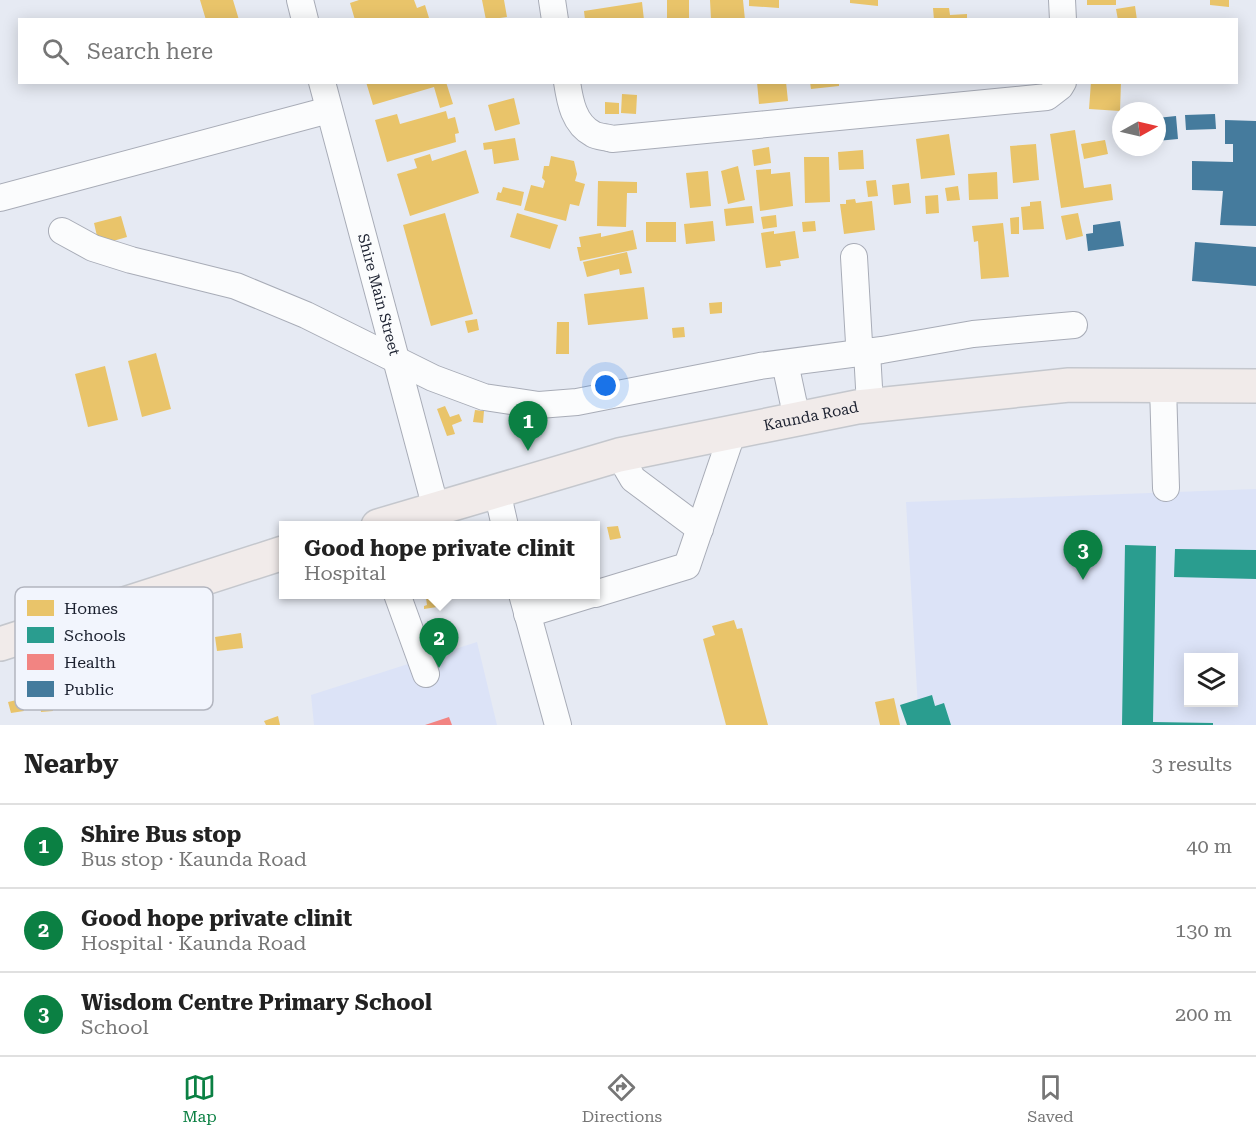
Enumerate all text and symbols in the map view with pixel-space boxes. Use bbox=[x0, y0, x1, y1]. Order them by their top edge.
search box bbox=[18, 18, 1238, 84]
icon: search bbox=[39, 35, 72, 68]
text: Search here bbox=[87, 39, 213, 64]
north arrow bbox=[1112, 102, 1166, 156]
street label: Shire Main Street bbox=[354, 232, 404, 358]
your location bbox=[591, 371, 620, 400]
street label: Kaunda Road bbox=[762, 398, 860, 435]
pin: 1 bbox=[508, 402, 548, 451]
popup bbox=[279, 521, 600, 599]
pin: 3 bbox=[1064, 530, 1102, 580]
text: Good hope private clinit bbox=[304, 536, 575, 561]
text: Hospital bbox=[304, 561, 386, 585]
legend bbox=[15, 587, 213, 710]
text: Homes bbox=[64, 599, 118, 618]
pin: 2 bbox=[420, 618, 458, 668]
text: Schools bbox=[64, 626, 126, 645]
text: Health bbox=[64, 653, 116, 672]
map controls bbox=[1184, 653, 1238, 707]
button: layers bbox=[1184, 653, 1238, 707]
text: Public bbox=[64, 680, 114, 699]
text: Nearby bbox=[24, 749, 118, 779]
text: 3 results bbox=[1152, 752, 1232, 776]
text: Shire Bus stop bbox=[81, 822, 241, 847]
text: 1 bbox=[38, 834, 49, 858]
text: 40 m bbox=[1186, 834, 1232, 858]
text: Bus stop · Kaunda Road bbox=[81, 847, 307, 871]
text: Good hope private clinit bbox=[81, 906, 352, 931]
text: 2 bbox=[38, 918, 49, 942]
text: 130 m bbox=[1175, 918, 1232, 942]
text: Hospital · Kaunda Road bbox=[81, 931, 306, 955]
text: Wisdom Centre Primary School bbox=[81, 990, 432, 1015]
text: 3 bbox=[38, 1002, 49, 1026]
text: 200 m bbox=[1175, 1002, 1232, 1026]
text: School bbox=[81, 1015, 149, 1039]
tab: Map bbox=[182, 1071, 217, 1126]
tab: Directions bbox=[582, 1071, 662, 1126]
tab: Saved bbox=[1027, 1071, 1074, 1126]

